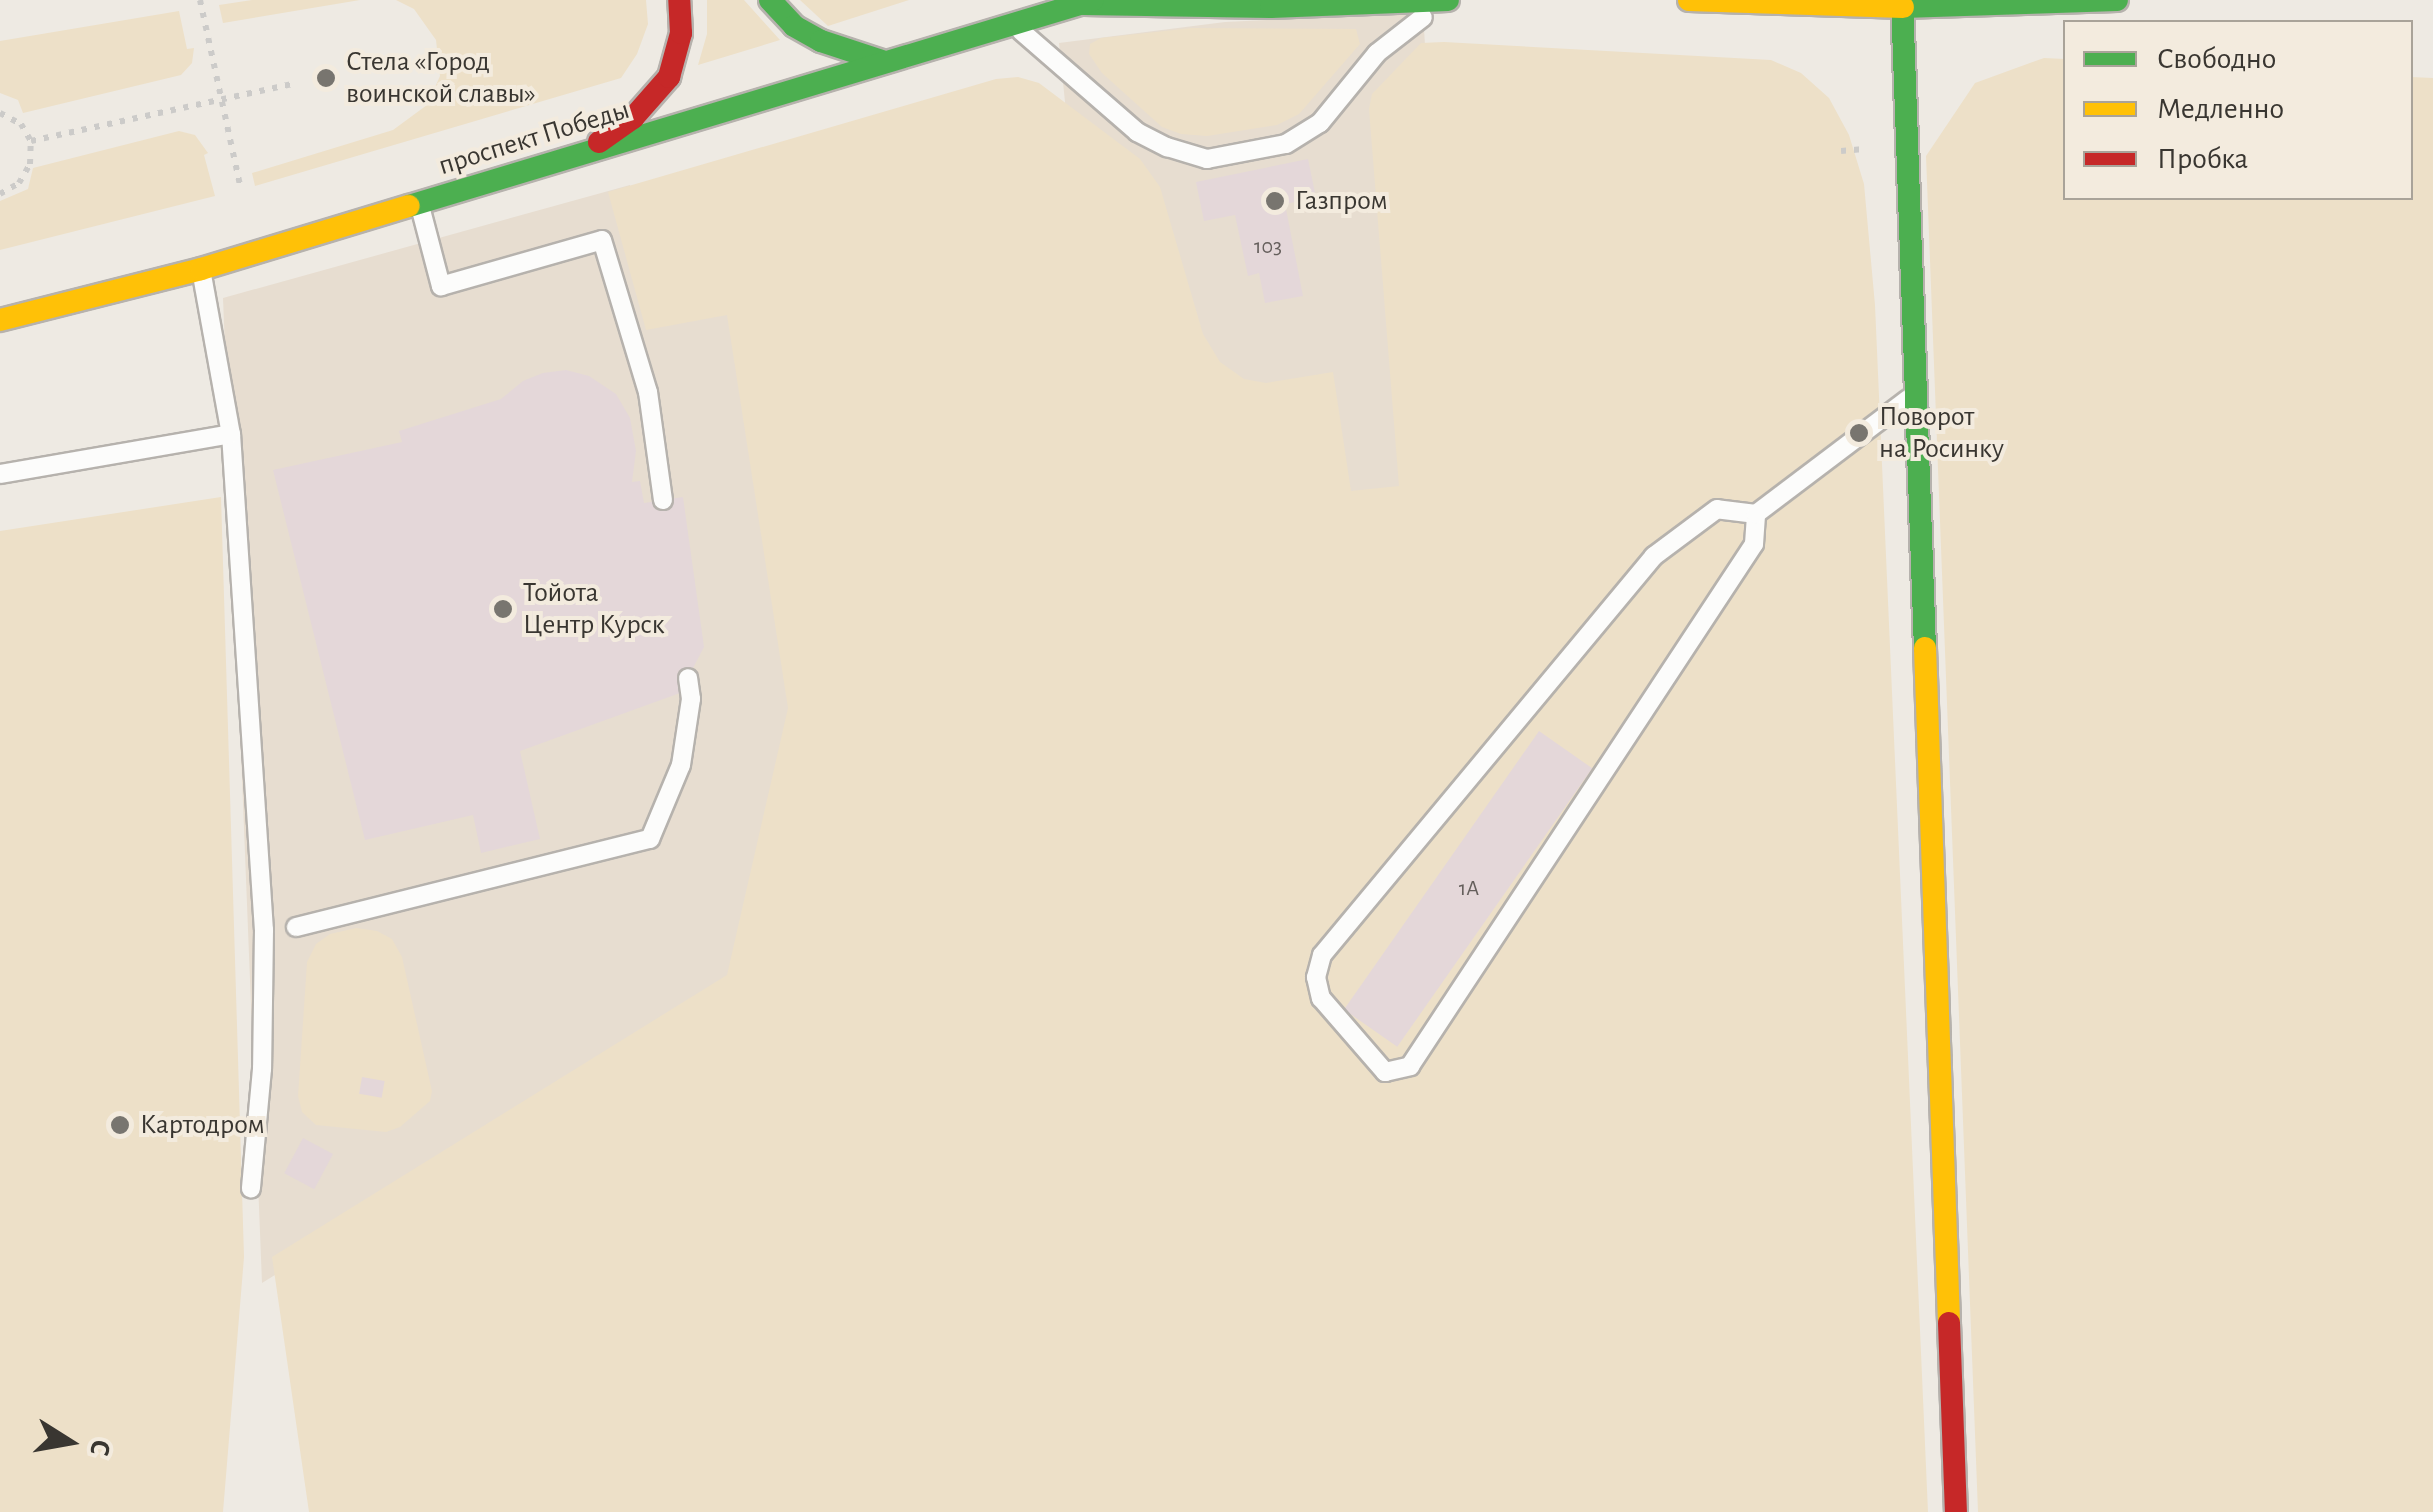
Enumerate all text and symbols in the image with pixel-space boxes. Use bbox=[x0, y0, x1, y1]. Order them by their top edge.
legend bbox=[2063, 20, 2413, 200]
text: Свободно bbox=[2157, 44, 2276, 74]
place label: Стела «Город воинской славы» bbox=[346, 45, 536, 111]
marker: Стела «Город воинской славы» bbox=[315, 67, 337, 89]
street label: проспект Победы bbox=[434, 93, 634, 183]
text: Медленно bbox=[2157, 94, 2284, 124]
text: Пробка bbox=[2157, 144, 2248, 174]
place label: Газпром bbox=[1295, 184, 1388, 218]
marker: Газпром bbox=[1264, 190, 1286, 212]
house number: 103 bbox=[1254, 234, 1282, 260]
place label: Поворот на Росинку bbox=[1879, 400, 2004, 466]
marker: Поворот на Росинку bbox=[1848, 422, 1870, 444]
place label: Тойота Центр Курск bbox=[523, 576, 665, 642]
marker: Тойота Центр Курск bbox=[492, 598, 514, 620]
house number: 1А bbox=[1459, 876, 1479, 902]
place label: Картодром bbox=[140, 1108, 265, 1142]
marker: Картодром bbox=[109, 1114, 131, 1136]
north arrow bbox=[20, 1392, 120, 1492]
text: С bbox=[84, 1437, 115, 1458]

